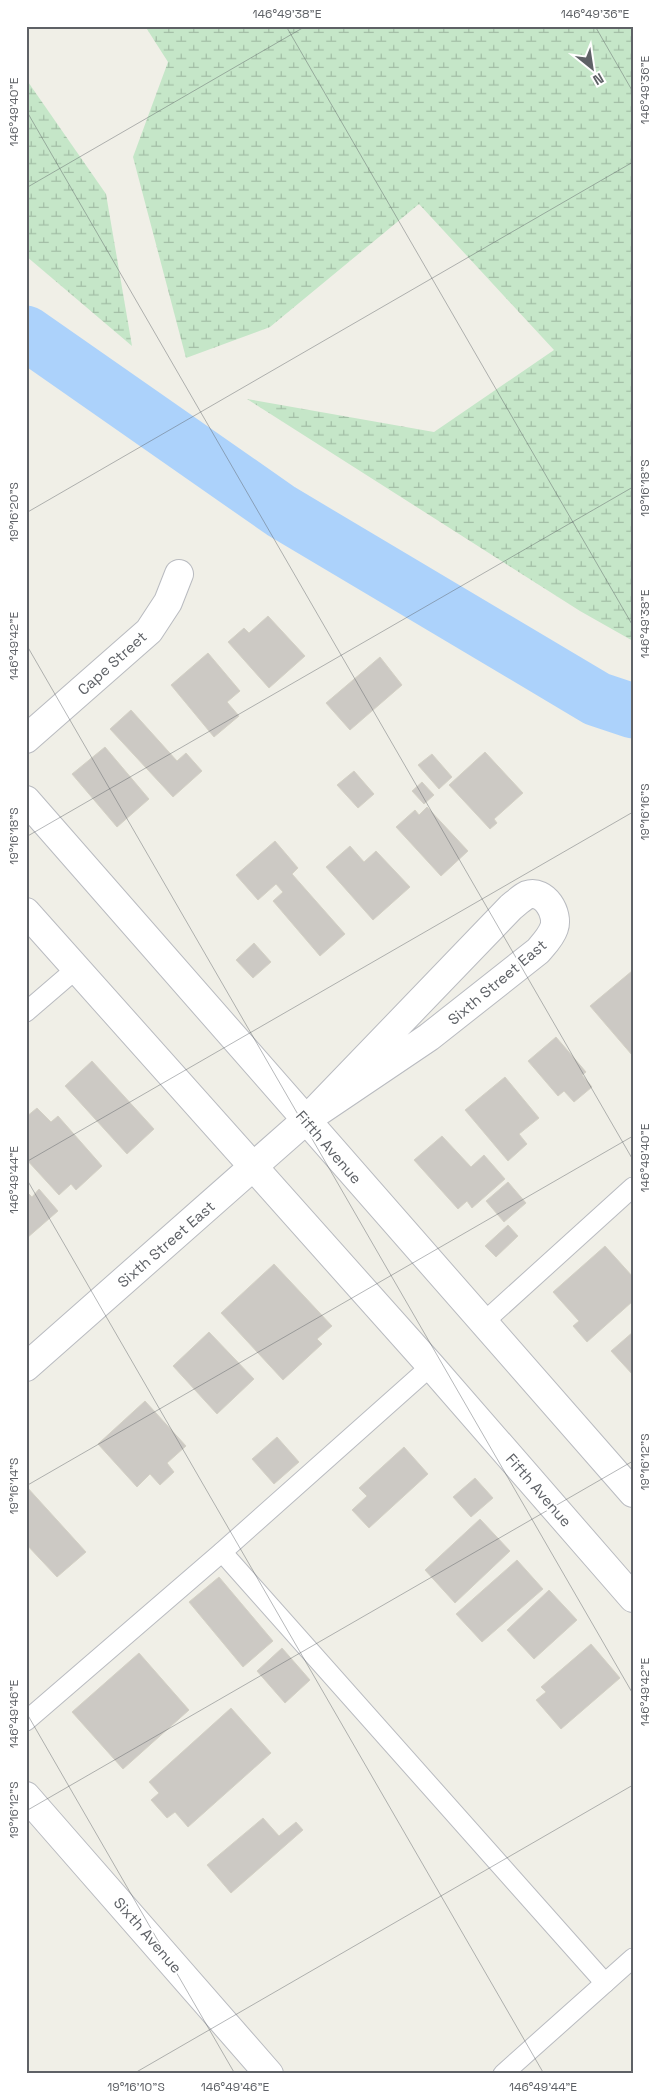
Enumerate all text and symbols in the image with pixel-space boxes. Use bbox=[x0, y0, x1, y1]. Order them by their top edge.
text: 146°49'38"E bbox=[253, 6, 322, 22]
text: 146°49'36"E bbox=[561, 6, 630, 22]
north arrow bbox=[566, 42, 616, 92]
text: 146°49'36"E bbox=[637, 55, 653, 124]
text: N bbox=[590, 69, 607, 89]
text: 146°49'40"E bbox=[6, 77, 22, 146]
text: 19°16'18"S bbox=[637, 459, 653, 517]
text: 19°16'20"S bbox=[6, 482, 22, 542]
text: 146°49'38"E bbox=[637, 589, 653, 658]
text: 146°49'42"E bbox=[6, 612, 22, 680]
street label: Cape Street bbox=[74, 627, 151, 699]
text: 19°16'16"S bbox=[637, 783, 653, 841]
text: 19°16'18"S bbox=[6, 807, 22, 865]
street label: Sixth Street East bbox=[444, 935, 550, 1029]
street label: Fifth Avenue bbox=[292, 1106, 366, 1188]
text: 146°49'40"E bbox=[637, 1123, 653, 1192]
text: 146°49'44"E bbox=[6, 1146, 22, 1214]
street label: Sixth Street East bbox=[113, 1196, 219, 1292]
text: 19°16'12"S bbox=[637, 1433, 653, 1491]
street label: Fifth Avenue bbox=[502, 1449, 576, 1531]
text: 19°16'14"S bbox=[6, 1458, 22, 1514]
text: 146°49'42"E bbox=[637, 1658, 653, 1726]
text: 146°49'46"E bbox=[6, 1680, 22, 1748]
text: 19°16'12"S bbox=[6, 1781, 22, 1839]
street label: Sixth Avenue bbox=[110, 1893, 186, 1977]
text: 19°16'10"S bbox=[107, 2079, 165, 2095]
text: 146°49'46"E bbox=[201, 2079, 269, 2095]
text: 146°49'44"E bbox=[509, 2079, 577, 2095]

